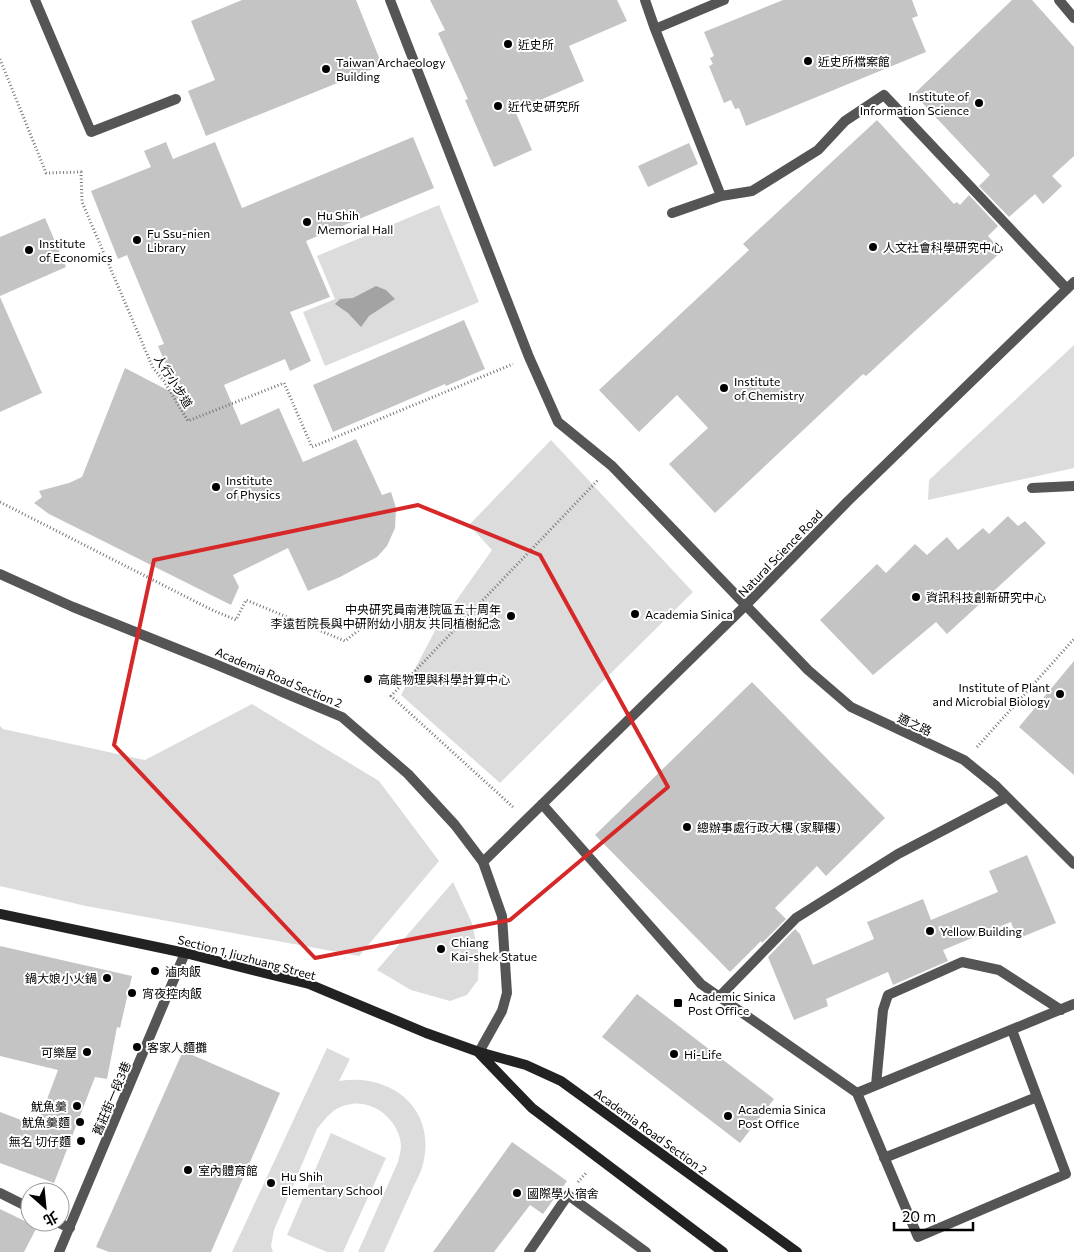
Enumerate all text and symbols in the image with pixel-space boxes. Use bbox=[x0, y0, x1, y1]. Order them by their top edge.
place label: 近史所 bbox=[518, 37, 554, 51]
marker: 近史所 bbox=[502, 38, 514, 50]
place label: 近史所檔案館 bbox=[818, 54, 890, 68]
place label: Taiwan Archaeology Building bbox=[336, 55, 445, 83]
marker: 近史所檔案館 bbox=[802, 55, 814, 67]
marker: Taiwan Archaeology Building bbox=[320, 63, 332, 75]
place label: Institute of Information Science bbox=[860, 89, 969, 117]
marker: Institute of Information Science bbox=[973, 97, 985, 109]
place label: 近代史研究所 bbox=[508, 99, 580, 113]
marker: 近代史研究所 bbox=[492, 100, 504, 112]
place label: Hu Shih Memorial Hall bbox=[317, 208, 393, 236]
marker: Hu Shih Memorial Hall bbox=[301, 216, 313, 228]
place label: Fu Ssu-nien Library bbox=[147, 226, 210, 254]
marker: Fu Ssu-nien Library bbox=[131, 234, 143, 246]
place label: Institute of Economics bbox=[39, 236, 112, 264]
place label: 人文社會科學研究中心 bbox=[883, 240, 1003, 254]
marker: 人文社會科學研究中心 bbox=[867, 241, 879, 253]
marker: Institute of Economics bbox=[23, 244, 35, 256]
street label: 人行小步道 bbox=[152, 352, 196, 410]
place label: Institute of Chemistry bbox=[734, 374, 804, 402]
marker: Institute of Chemistry bbox=[718, 382, 730, 394]
place label: Institute of Physics bbox=[226, 473, 280, 501]
marker: Institute of Physics bbox=[210, 481, 222, 493]
street label: Natural Science Road bbox=[735, 507, 825, 599]
place label: 資訊科技創新研究中心 bbox=[926, 590, 1046, 604]
marker: 資訊科技創新研究中心 bbox=[910, 591, 922, 603]
place label: 中央研究員南港院區五十周年 李遠哲院長與中研附幼小朋友 共同植樹紀念 bbox=[271, 602, 501, 630]
place label: Academia Sinica bbox=[645, 607, 733, 621]
marker: Academia Sinica bbox=[629, 608, 641, 620]
marker: 中央研究員南港院區五十周年 李遠哲院長與中研附幼小朋友 共同植樹紀念 bbox=[505, 610, 517, 622]
street label: Academia Road Section 2 bbox=[214, 644, 345, 710]
place label: 高能物理與科學計算中心 bbox=[378, 672, 510, 686]
marker: 高能物理與科學計算中心 bbox=[362, 673, 374, 685]
place label: Institute of Plant and Microbial Biology bbox=[933, 680, 1050, 708]
marker: Institute of Plant and Microbial Biology bbox=[1054, 688, 1066, 700]
street label: 適之路 bbox=[896, 710, 934, 738]
place label: 總辦事處行政大樓 (家驊樓) bbox=[697, 820, 841, 834]
marker: 總辦事處行政大樓 (家驊樓) bbox=[681, 821, 693, 833]
place label: Yellow Building bbox=[940, 924, 1022, 938]
marker: Yellow Building bbox=[924, 925, 936, 937]
street label: Section 1, Jiuzhuang Street bbox=[176, 932, 318, 983]
place label: Chiang Kai-shek Statue bbox=[451, 935, 537, 963]
marker: Chiang Kai-shek Statue bbox=[435, 943, 447, 955]
place label: 滷肉飯 bbox=[165, 964, 201, 978]
marker: 滷肉飯 bbox=[149, 965, 161, 977]
place label: 鍋大娘小火鍋 bbox=[25, 971, 97, 985]
marker: 鍋大娘小火鍋 bbox=[101, 972, 113, 984]
place label: 宵夜控肉飯 bbox=[142, 986, 202, 1000]
marker: 宵夜控肉飯 bbox=[126, 987, 138, 999]
place label: Academic Sinica Post Office bbox=[688, 989, 776, 1017]
marker: Academic Sinica Post Office bbox=[672, 997, 684, 1009]
place label: 客家人麵攤 bbox=[147, 1040, 207, 1054]
marker: 客家人麵攤 bbox=[131, 1041, 143, 1053]
place label: 可樂屋 bbox=[41, 1045, 77, 1059]
marker: 可樂屋 bbox=[81, 1046, 93, 1058]
place label: Hi-Life bbox=[684, 1047, 722, 1061]
marker: Hi-Life bbox=[668, 1048, 680, 1060]
street label: 舊莊街一段3巷 bbox=[89, 1059, 133, 1137]
street label: Academia Road Section 2 bbox=[592, 1085, 710, 1177]
place label: 魷魚羹 bbox=[31, 1099, 67, 1113]
marker: 魷魚羹 bbox=[71, 1100, 83, 1112]
place label: Academia Sinica Post Office bbox=[738, 1102, 826, 1130]
marker: Academia Sinica Post Office bbox=[722, 1110, 734, 1122]
place label: 魷魚羹麵 bbox=[22, 1115, 70, 1129]
marker: 魷魚羹麵 bbox=[74, 1116, 86, 1128]
place label: 無名 切仔麵 bbox=[9, 1134, 71, 1148]
marker: 無名 切仔麵 bbox=[75, 1135, 87, 1147]
place label: 室內體育館 bbox=[198, 1163, 258, 1177]
marker: 室內體育館 bbox=[182, 1164, 194, 1176]
place label: Hu Shih Elementary School bbox=[281, 1169, 383, 1197]
marker: Hu Shih Elementary School bbox=[265, 1177, 277, 1189]
north arrow bbox=[20, 1182, 70, 1232]
place label: 國際學人宿舍 bbox=[527, 1186, 599, 1200]
marker: 國際學人宿舍 bbox=[511, 1187, 523, 1199]
scale bar bbox=[894, 1200, 973, 1232]
text: 20 m bbox=[902, 1207, 936, 1225]
text: 北 bbox=[41, 1208, 61, 1230]

